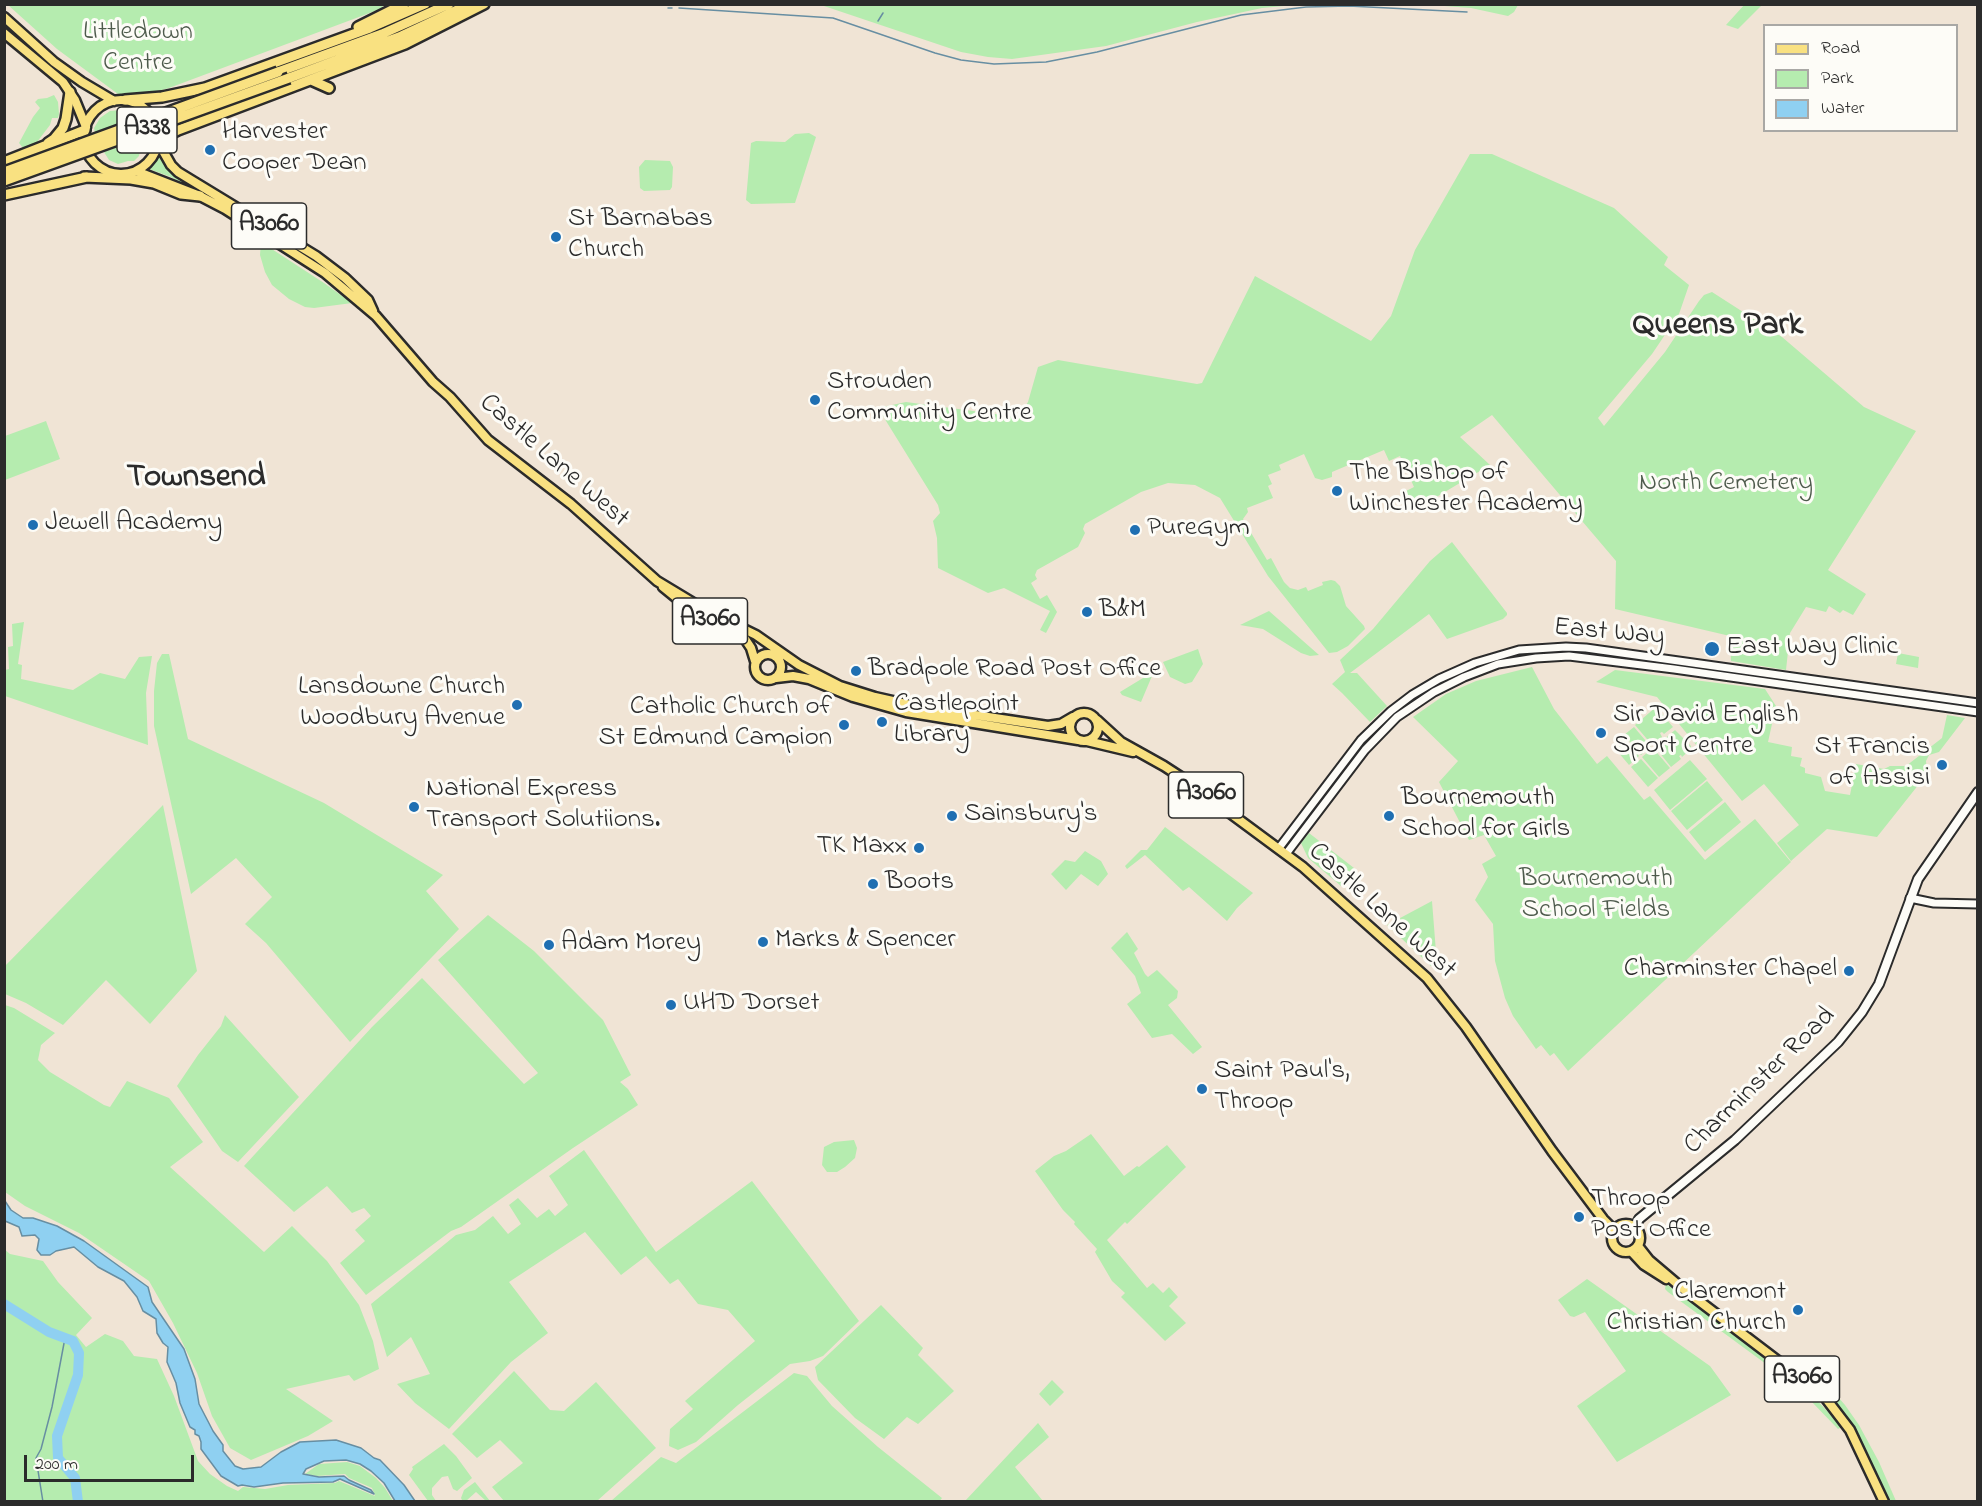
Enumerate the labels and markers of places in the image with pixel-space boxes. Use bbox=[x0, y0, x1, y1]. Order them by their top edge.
place label: Harvester Cooper Dean bbox=[222, 118, 367, 181]
marker: Harvester Cooper Dean bbox=[203, 143, 217, 157]
place label: St Barnabas Church bbox=[568, 205, 713, 268]
marker: St Barnabas Church bbox=[549, 230, 563, 244]
place label: Strouden Community Centre bbox=[827, 368, 1032, 431]
marker: Strouden Community Centre bbox=[808, 393, 822, 407]
place label: The Bishop of Winchester Academy bbox=[1349, 459, 1583, 522]
marker: The Bishop of Winchester Academy bbox=[1330, 484, 1344, 498]
place label: Jewell Academy bbox=[45, 509, 222, 541]
place label: PureGym bbox=[1147, 514, 1250, 546]
marker: Jewell Academy bbox=[26, 518, 40, 532]
marker: PureGym bbox=[1128, 523, 1142, 537]
place label: B&M bbox=[1099, 596, 1146, 628]
marker: B&M bbox=[1080, 605, 1094, 619]
place label: East Way Clinic bbox=[1726, 633, 1898, 665]
marker: East Way Clinic bbox=[1703, 640, 1721, 658]
place label: Bradpole Road Post Office bbox=[868, 655, 1161, 687]
marker: Bradpole Road Post Office bbox=[849, 664, 863, 678]
place label: Lansdowne Church Woodbury Avenue bbox=[298, 673, 505, 736]
place label: Castlepoint Library bbox=[894, 690, 1019, 753]
place label: Catholic Church of St Edmund Campion bbox=[599, 693, 832, 756]
marker: Lansdowne Church Woodbury Avenue bbox=[510, 698, 524, 712]
place label: Sir David English Sport Centre bbox=[1613, 701, 1799, 764]
marker: Castlepoint Library bbox=[875, 715, 889, 729]
marker: Catholic Church of St Edmund Campion bbox=[837, 718, 851, 732]
marker: Sir David English Sport Centre bbox=[1594, 726, 1608, 740]
place label: St Francis of Assisi bbox=[1815, 733, 1930, 796]
marker: St Francis of Assisi bbox=[1935, 758, 1949, 772]
place label: National Express Transport Solutiions. bbox=[426, 775, 660, 838]
place label: Bournemouth School for Girls bbox=[1401, 784, 1570, 847]
marker: National Express Transport Solutiions. bbox=[407, 800, 421, 814]
place label: Sainsbury's bbox=[964, 800, 1097, 832]
marker: Sainsbury's bbox=[945, 809, 959, 823]
marker: Bournemouth School for Girls bbox=[1382, 809, 1396, 823]
place label: TK Maxx bbox=[817, 832, 907, 864]
marker: TK Maxx bbox=[912, 841, 926, 855]
place label: Boots bbox=[885, 868, 954, 900]
marker: Boots bbox=[866, 877, 880, 891]
place label: Marks & Spencer bbox=[775, 926, 956, 958]
place label: Adam Morey bbox=[561, 929, 701, 961]
marker: Marks & Spencer bbox=[756, 935, 770, 949]
marker: Adam Morey bbox=[542, 938, 556, 952]
place label: Charminster Chapel bbox=[1624, 955, 1837, 987]
marker: Charminster Chapel bbox=[1842, 964, 1856, 978]
place label: UHD Dorset bbox=[683, 989, 819, 1021]
marker: UHD Dorset bbox=[664, 998, 678, 1012]
place label: Saint Paul's, Throop bbox=[1214, 1057, 1350, 1120]
marker: Saint Paul's, Throop bbox=[1195, 1082, 1209, 1096]
place label: Throop Post Office bbox=[1591, 1185, 1711, 1248]
marker: Throop Post Office bbox=[1572, 1210, 1586, 1224]
place label: Claremont Christian Church bbox=[1607, 1278, 1786, 1341]
marker: Claremont Christian Church bbox=[1791, 1303, 1805, 1317]

